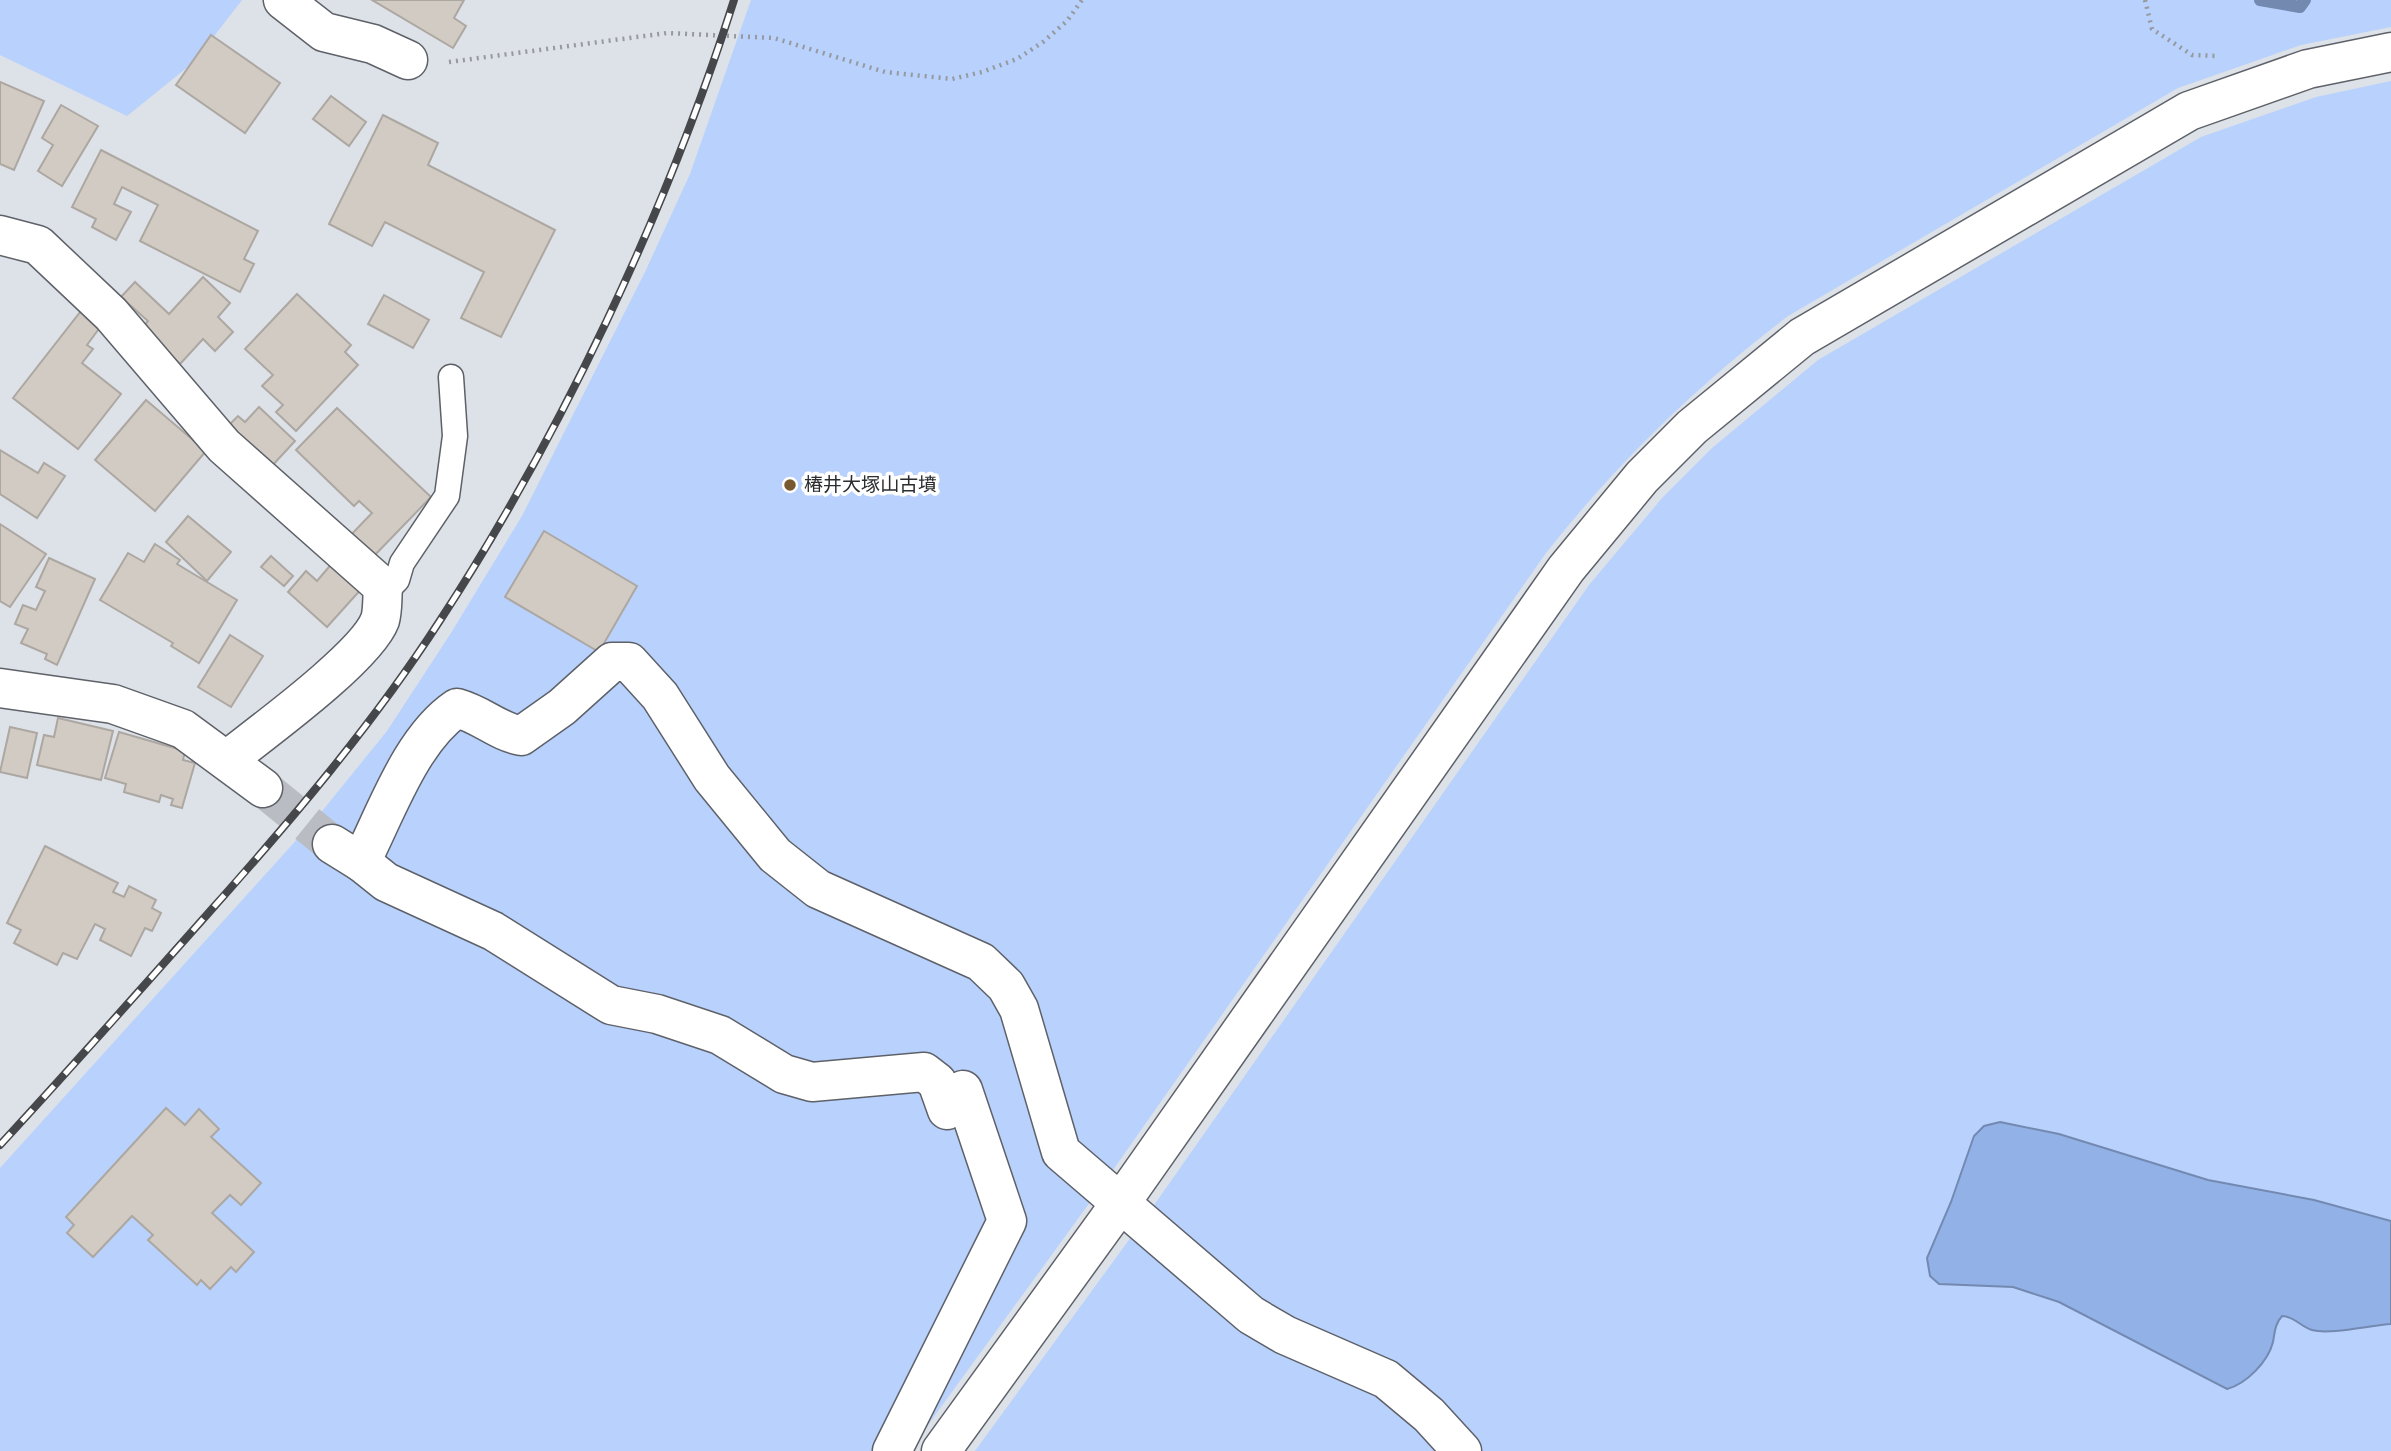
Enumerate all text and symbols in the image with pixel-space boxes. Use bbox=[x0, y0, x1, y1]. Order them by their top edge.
place label: 椿井大塚山古墳 bbox=[804, 474, 937, 496]
marker: 椿井大塚山古墳 bbox=[782, 477, 798, 493]

